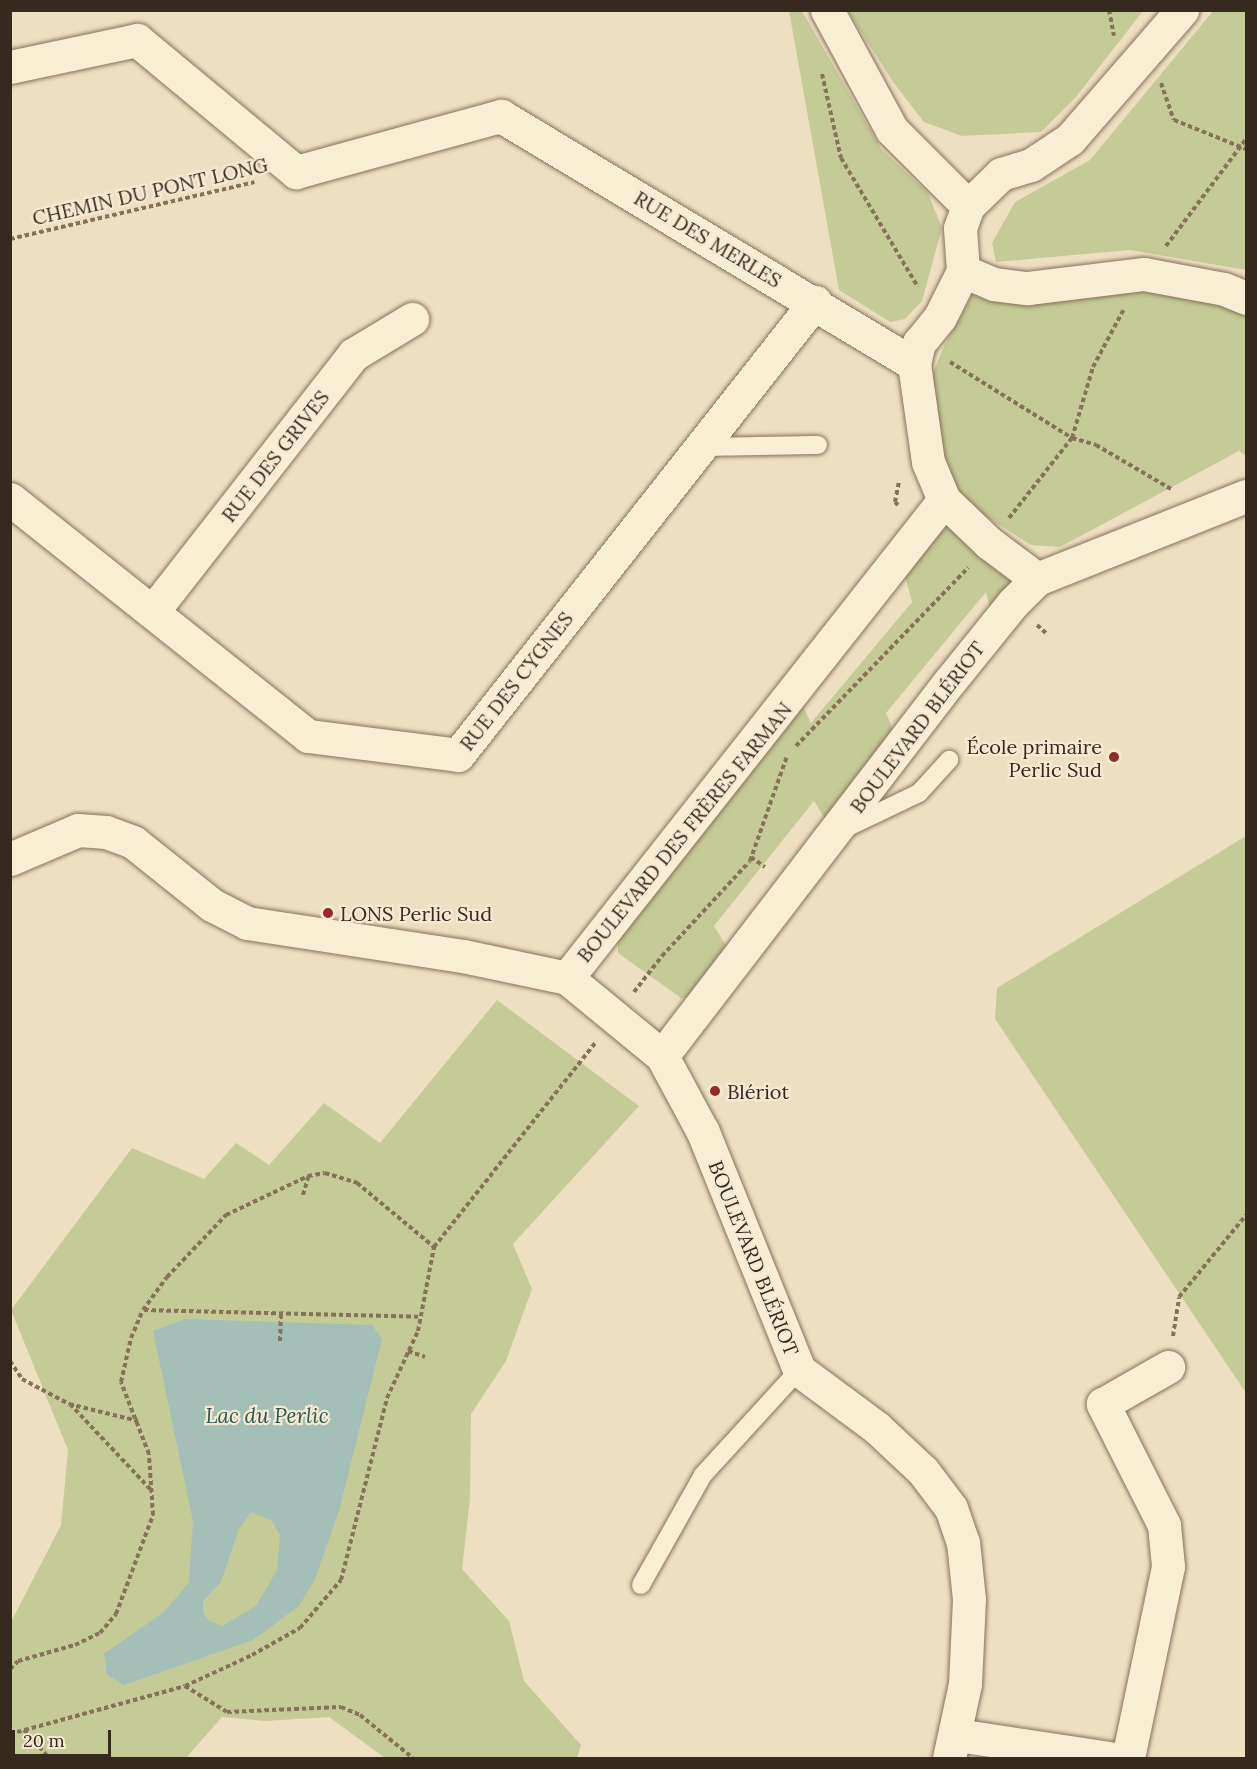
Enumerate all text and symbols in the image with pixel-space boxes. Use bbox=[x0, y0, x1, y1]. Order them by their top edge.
street label: CHEMIN DU PONT LONG bbox=[30, 152, 270, 230]
street label: RUE DES MERLES bbox=[630, 186, 786, 292]
street label: RUE DES GRIVES bbox=[216, 385, 334, 527]
street label: RUE DES CYGNES bbox=[454, 607, 578, 755]
street label: BOULEVARD BLÉRIOT bbox=[845, 637, 989, 817]
street label: BOULEVARD DES FRÈRES FARMAN bbox=[572, 697, 796, 967]
place label: École primaire Perlic Sud bbox=[966, 734, 1102, 781]
marker: École primaire Perlic Sud bbox=[1107, 750, 1121, 764]
place label: LONS Perlic Sud bbox=[340, 901, 492, 925]
marker: LONS Perlic Sud bbox=[321, 906, 335, 920]
place label: Blériot bbox=[727, 1079, 789, 1103]
marker: Blériot bbox=[708, 1084, 722, 1098]
street label: BOULEVARD BLÉRIOT bbox=[704, 1157, 804, 1359]
water label: Lac du Perlic bbox=[205, 1403, 329, 1429]
scale bar bbox=[15, 1718, 114, 1756]
text: 20 m bbox=[23, 1729, 65, 1752]

